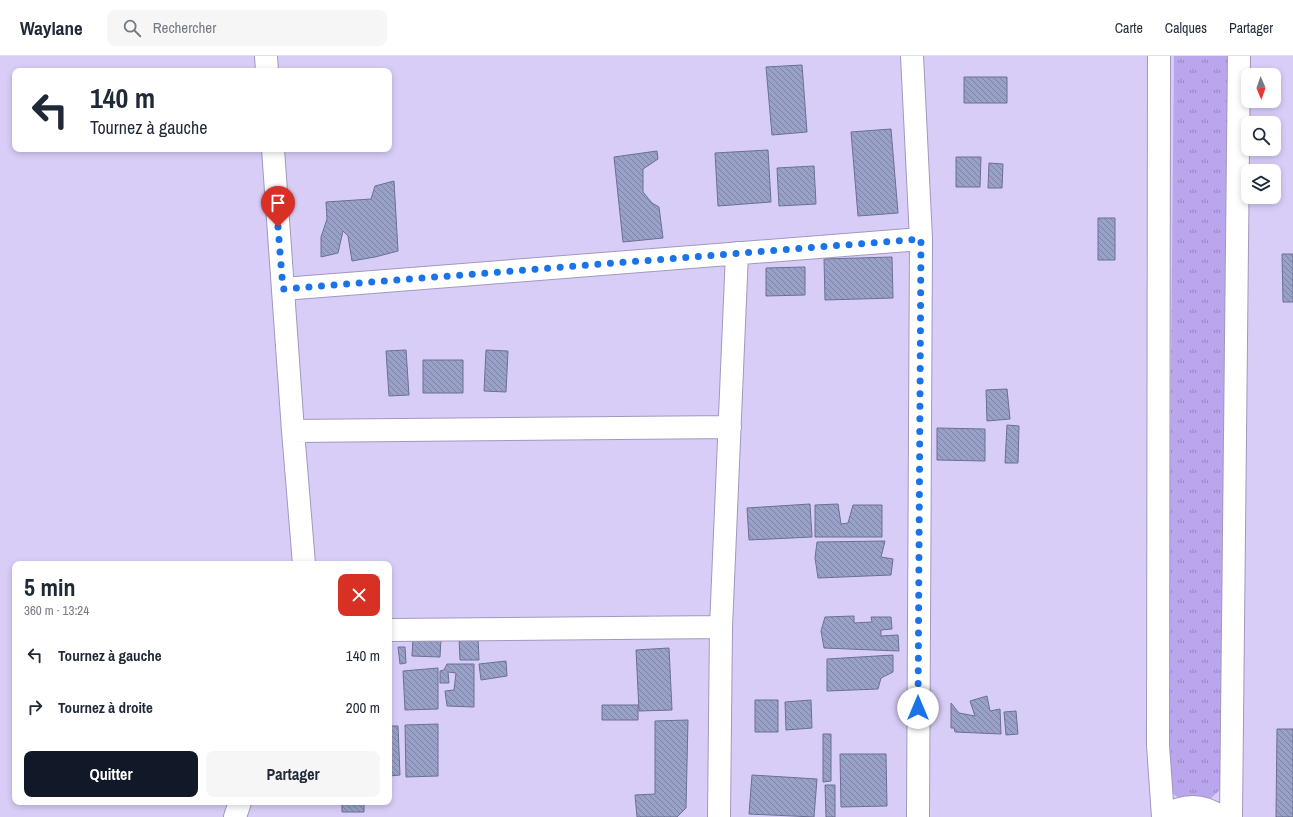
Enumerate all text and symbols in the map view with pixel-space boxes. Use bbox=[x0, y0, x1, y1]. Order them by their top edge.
search box bbox=[107, 10, 387, 46]
text: Waylane bbox=[20, 15, 83, 41]
icon: search bbox=[121, 17, 143, 39]
text: Rechercher bbox=[153, 17, 216, 38]
text: Carte bbox=[1115, 19, 1143, 37]
text: Calques bbox=[1165, 19, 1207, 37]
text: Partager bbox=[1229, 19, 1273, 37]
north arrow bbox=[1241, 68, 1281, 108]
map controls bbox=[1241, 68, 1281, 204]
text: 140 m bbox=[90, 79, 155, 117]
icon: left bbox=[24, 84, 76, 136]
text: Tournez à gauche bbox=[90, 115, 207, 140]
button: search bbox=[1241, 116, 1281, 156]
button: layers bbox=[1241, 164, 1281, 204]
pin bbox=[261, 186, 295, 227]
icon: arrive bbox=[267, 192, 289, 214]
text: 5 min bbox=[24, 571, 75, 603]
button: close bbox=[338, 574, 380, 616]
text: 360 m · 13:24 bbox=[24, 602, 89, 619]
icon: left bbox=[24, 644, 46, 666]
text: Tournez à gauche bbox=[58, 645, 162, 666]
text: 140 m bbox=[346, 645, 380, 666]
position arrow bbox=[897, 687, 939, 729]
icon: right bbox=[24, 696, 46, 718]
text: Tournez à droite bbox=[58, 697, 153, 718]
text: 200 m bbox=[346, 697, 380, 718]
button: Quitter bbox=[24, 751, 198, 797]
button: Partager bbox=[206, 751, 380, 797]

